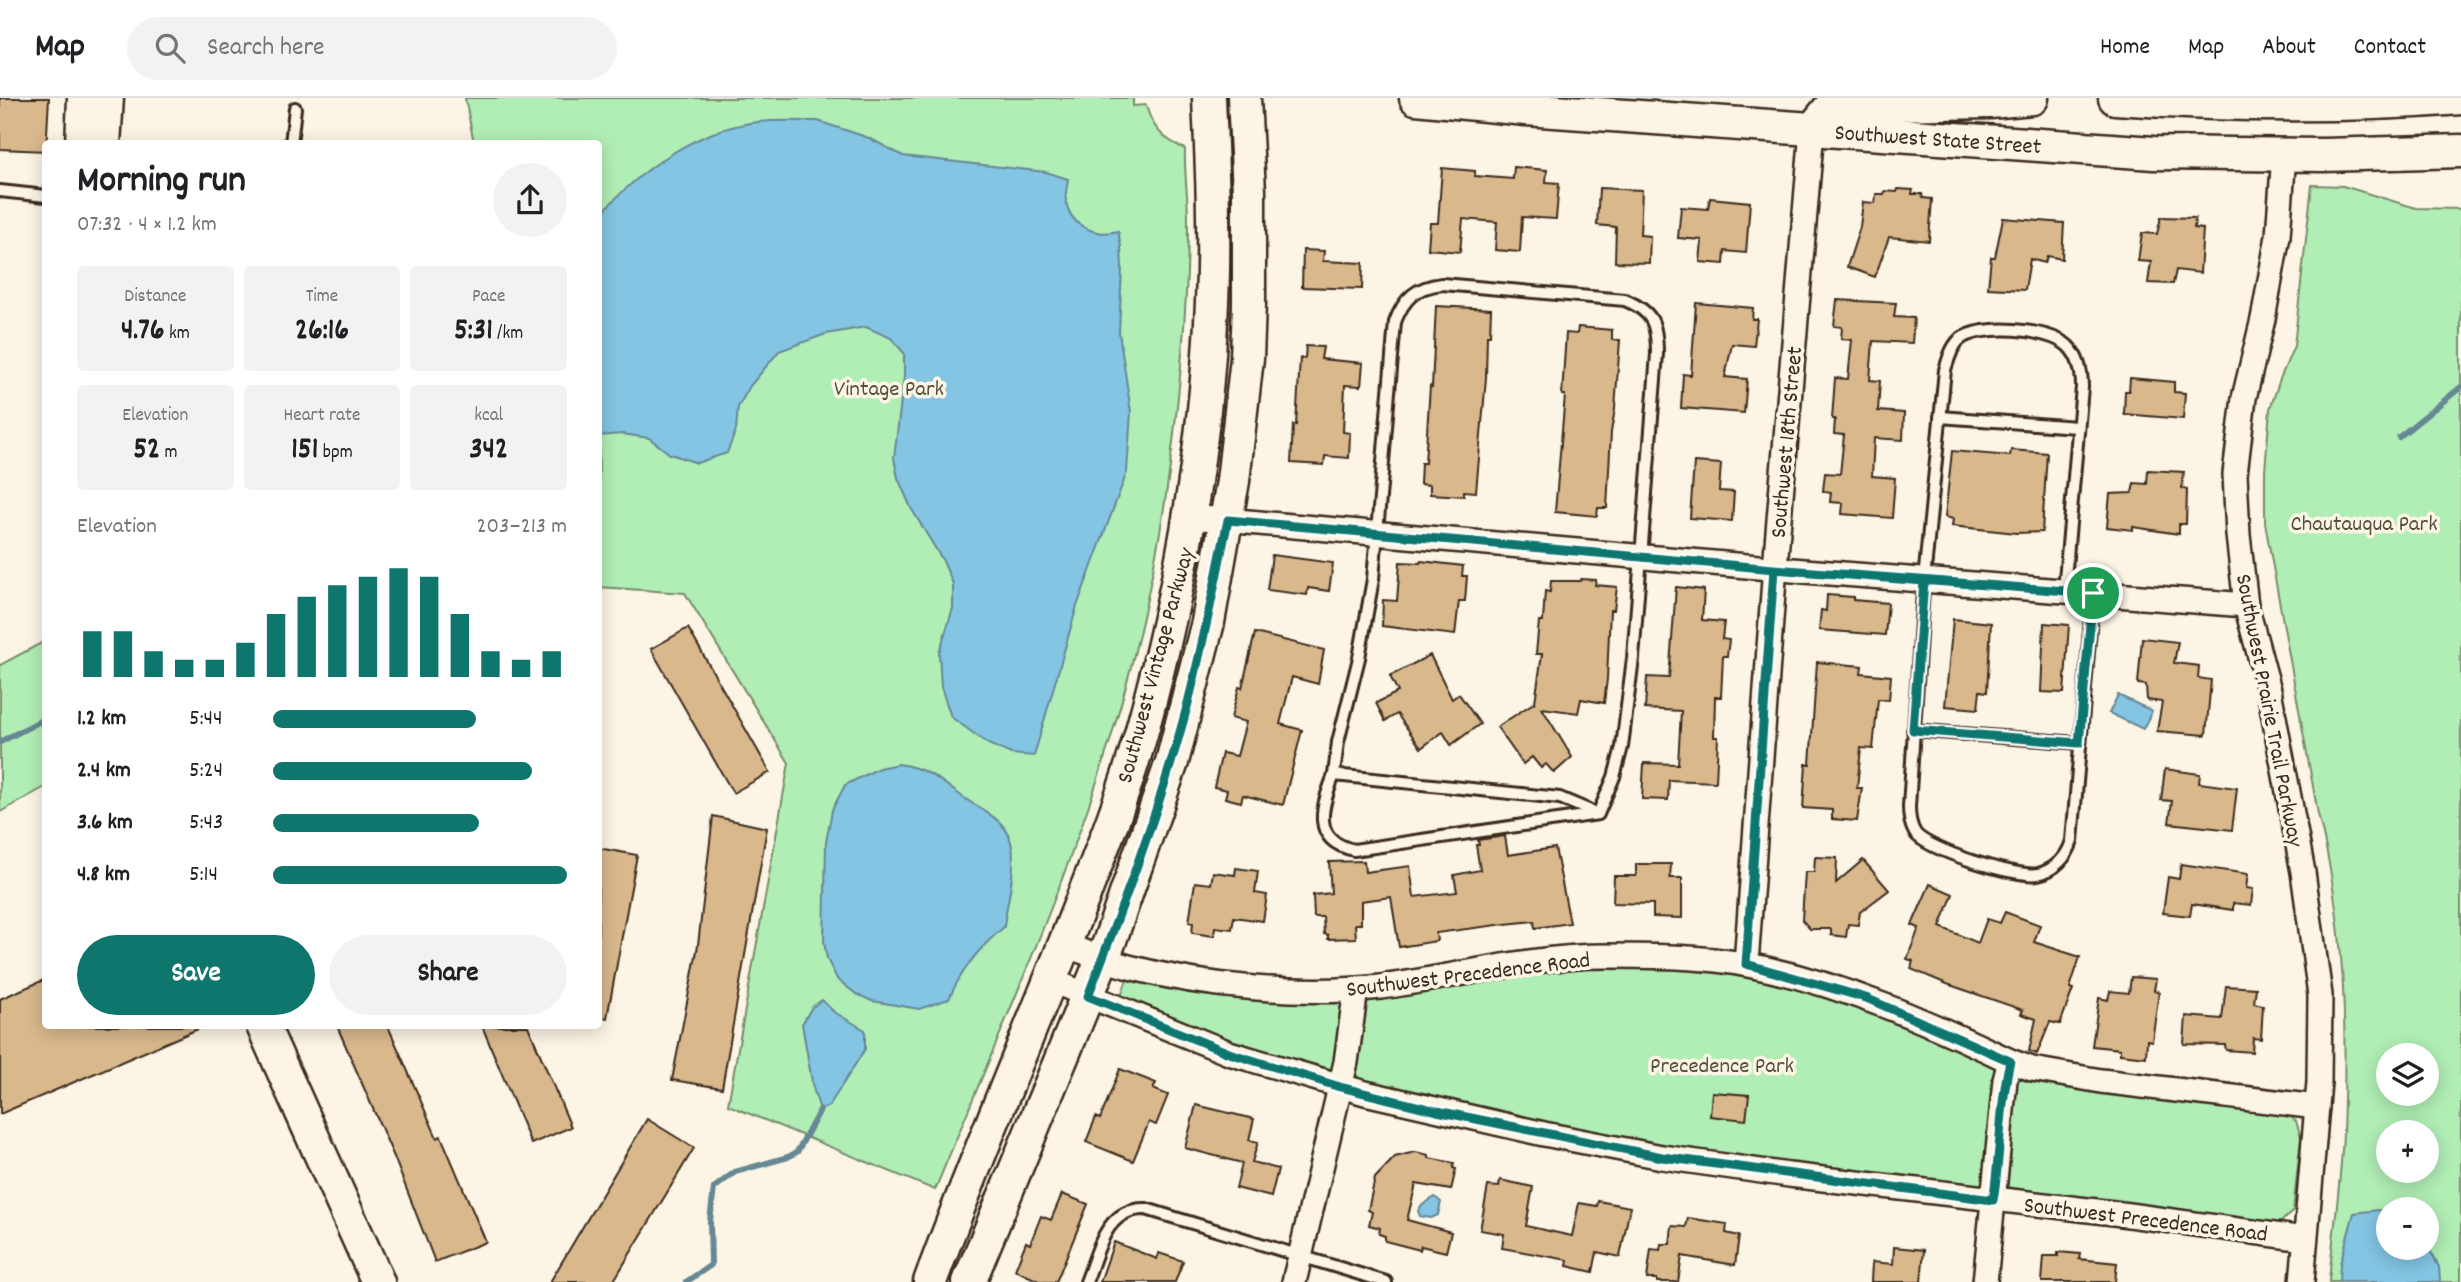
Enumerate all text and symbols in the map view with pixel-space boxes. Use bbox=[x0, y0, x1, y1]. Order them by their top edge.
search box bbox=[127, 17, 617, 80]
text: Map bbox=[35, 25, 85, 72]
icon: search bbox=[151, 29, 189, 67]
text: Search here bbox=[207, 30, 325, 67]
text: Home bbox=[2100, 31, 2150, 65]
text: Map bbox=[2188, 31, 2224, 65]
text: About bbox=[2262, 31, 2316, 65]
text: Contact bbox=[2354, 31, 2426, 65]
street label: Southwest State Street bbox=[1833, 118, 2042, 165]
text: Morning run bbox=[77, 155, 246, 210]
button: share bbox=[493, 163, 567, 237]
text: 07:32 · 4 × 1.2 km bbox=[77, 209, 217, 242]
text: Distance bbox=[124, 284, 186, 311]
text: Time bbox=[306, 284, 338, 311]
text: Pace bbox=[472, 284, 505, 311]
text: 4.76 bbox=[121, 311, 165, 354]
text: 26:16 bbox=[295, 311, 349, 354]
text: 5:31 bbox=[454, 311, 493, 354]
text: km bbox=[165, 321, 190, 348]
text: /km bbox=[493, 321, 523, 348]
street label: Southwest 18th Street bbox=[1764, 345, 1813, 539]
park label: Vintage Park bbox=[834, 374, 944, 407]
text: Elevation bbox=[122, 403, 188, 430]
text: Heart rate bbox=[284, 403, 360, 430]
text: kcal bbox=[474, 403, 503, 430]
text: 52 bbox=[133, 430, 160, 473]
text: 151 bbox=[291, 430, 318, 473]
text: 342 bbox=[469, 430, 508, 473]
text: m bbox=[160, 440, 178, 467]
text: bpm bbox=[318, 440, 353, 467]
park label: Chautauqua Park bbox=[2290, 509, 2438, 542]
text: Elevation bbox=[77, 511, 157, 544]
text: 203–213 m bbox=[476, 511, 567, 544]
street label: Southwest Vintage Parkway bbox=[1110, 544, 1205, 787]
pin bbox=[2063, 563, 2123, 623]
street label: Southwest Prairie Trail Parkway bbox=[2225, 571, 2310, 851]
icon: arrive bbox=[2074, 574, 2112, 612]
text: 1.2 km bbox=[77, 703, 126, 736]
text: 5:44 bbox=[189, 703, 223, 736]
text: 2.4 km bbox=[77, 755, 131, 788]
text: 5:24 bbox=[189, 755, 223, 788]
text: 3.6 km bbox=[77, 807, 133, 840]
text: 5:43 bbox=[189, 807, 223, 840]
text: 4.8 km bbox=[77, 859, 130, 892]
text: 5:14 bbox=[189, 859, 218, 892]
button: Save bbox=[77, 935, 315, 1015]
button: Share bbox=[329, 935, 567, 1015]
street label: Southwest Precedence Road bbox=[1345, 945, 1592, 1008]
map controls bbox=[2376, 1043, 2439, 1260]
button: layers bbox=[2376, 1043, 2439, 1106]
park label: Precedence Park bbox=[1650, 1051, 1794, 1084]
button: + bbox=[2376, 1120, 2439, 1183]
street label: Southwest Precedence Road bbox=[2022, 1190, 2269, 1253]
button: − bbox=[2376, 1197, 2439, 1260]

